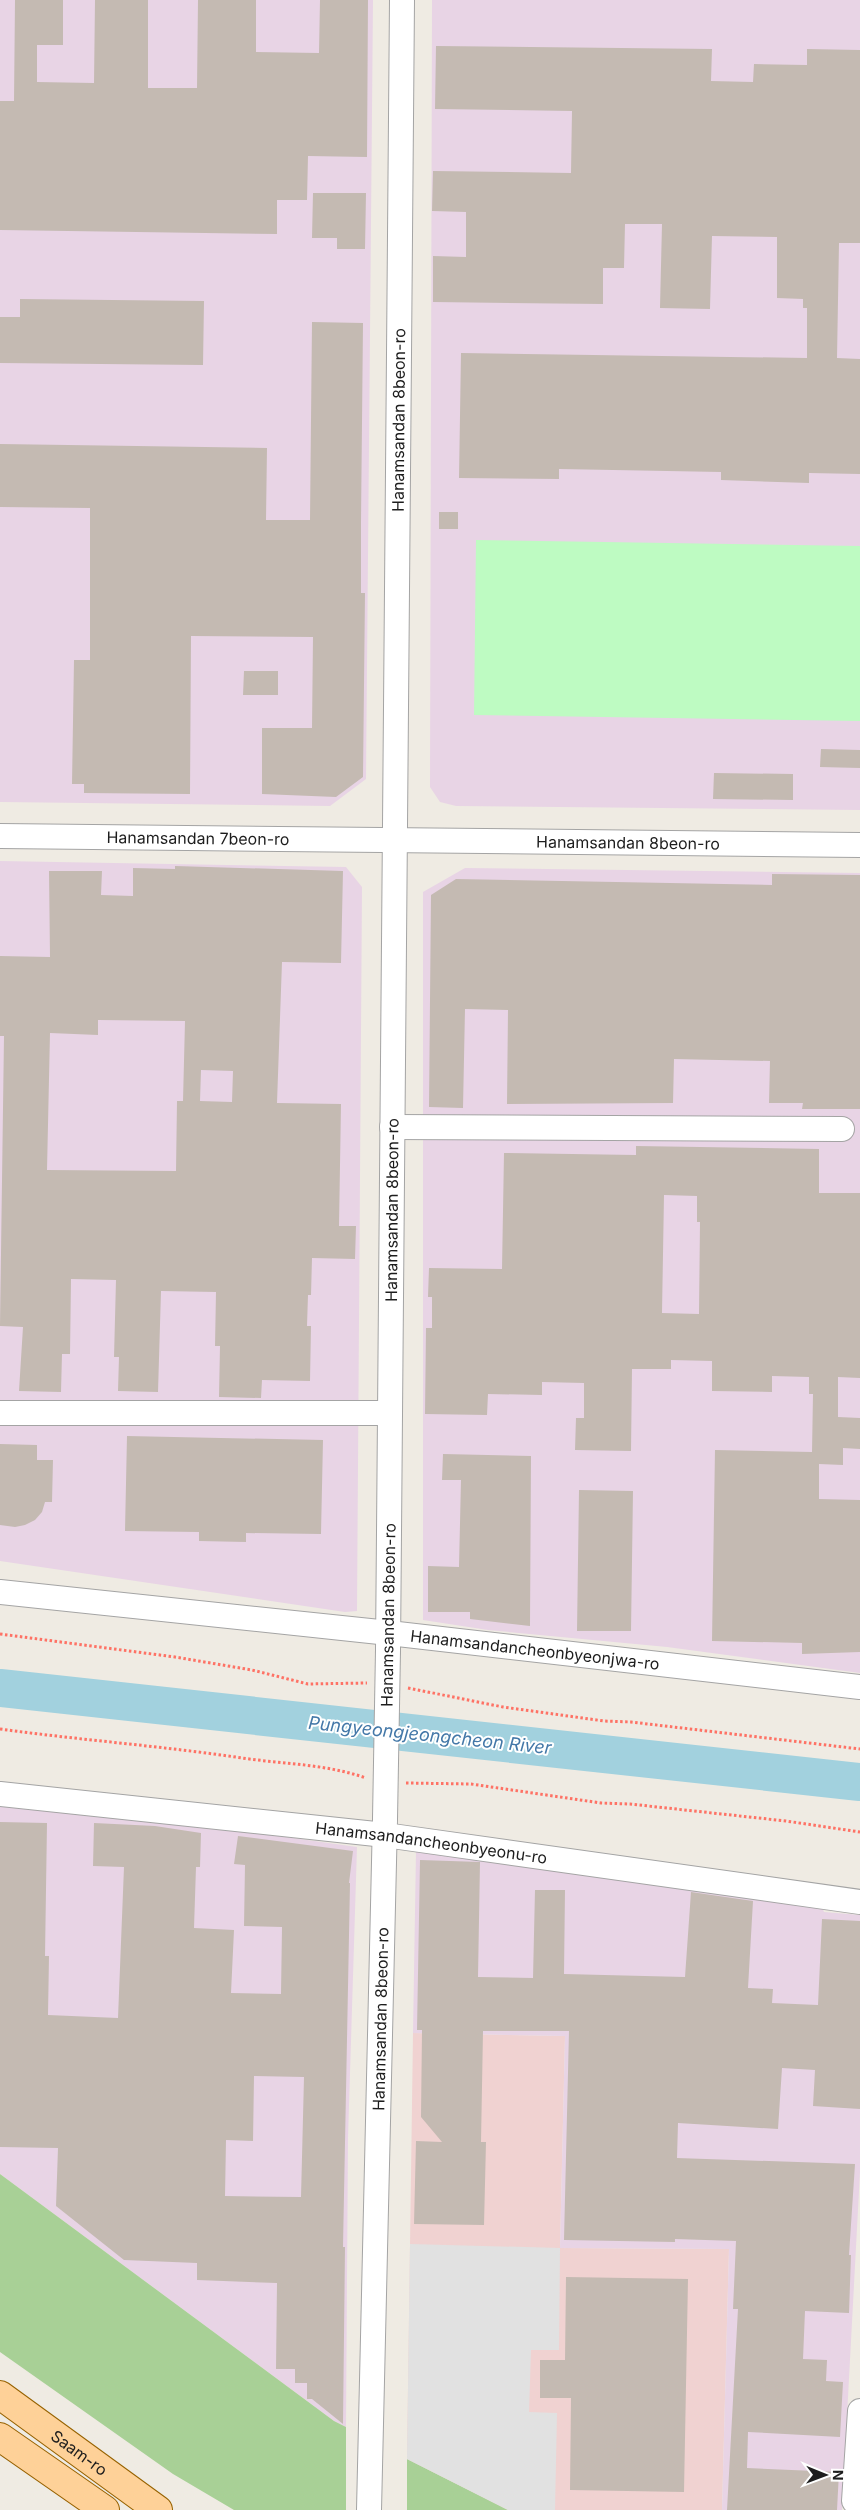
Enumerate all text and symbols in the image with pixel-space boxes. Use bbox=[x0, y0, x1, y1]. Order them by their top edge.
street label: Hanamsandan 8beon-ro bbox=[388, 328, 409, 512]
street label: Hanamsandan 7beon-ro bbox=[106, 827, 290, 849]
street label: Hanamsandan 8beon-ro bbox=[536, 832, 720, 854]
street label: Hanamsandan 8beon-ro bbox=[381, 1118, 403, 1302]
street label: Hanamsandan 8beon-ro bbox=[376, 1523, 400, 1707]
street label: Hanamsandancheonbyeonjwa-ro bbox=[409, 1626, 661, 1674]
water label: Pungyeongjeongcheon River bbox=[307, 1712, 554, 1758]
street label: Hanamsandancheonbyeonu-ro bbox=[314, 1818, 548, 1868]
street label: Hanamsandan 8beon-ro bbox=[368, 1927, 392, 2111]
street label: Saam-ro bbox=[47, 2425, 111, 2480]
north arrow bbox=[800, 2450, 850, 2500]
text: N bbox=[830, 2470, 847, 2481]

